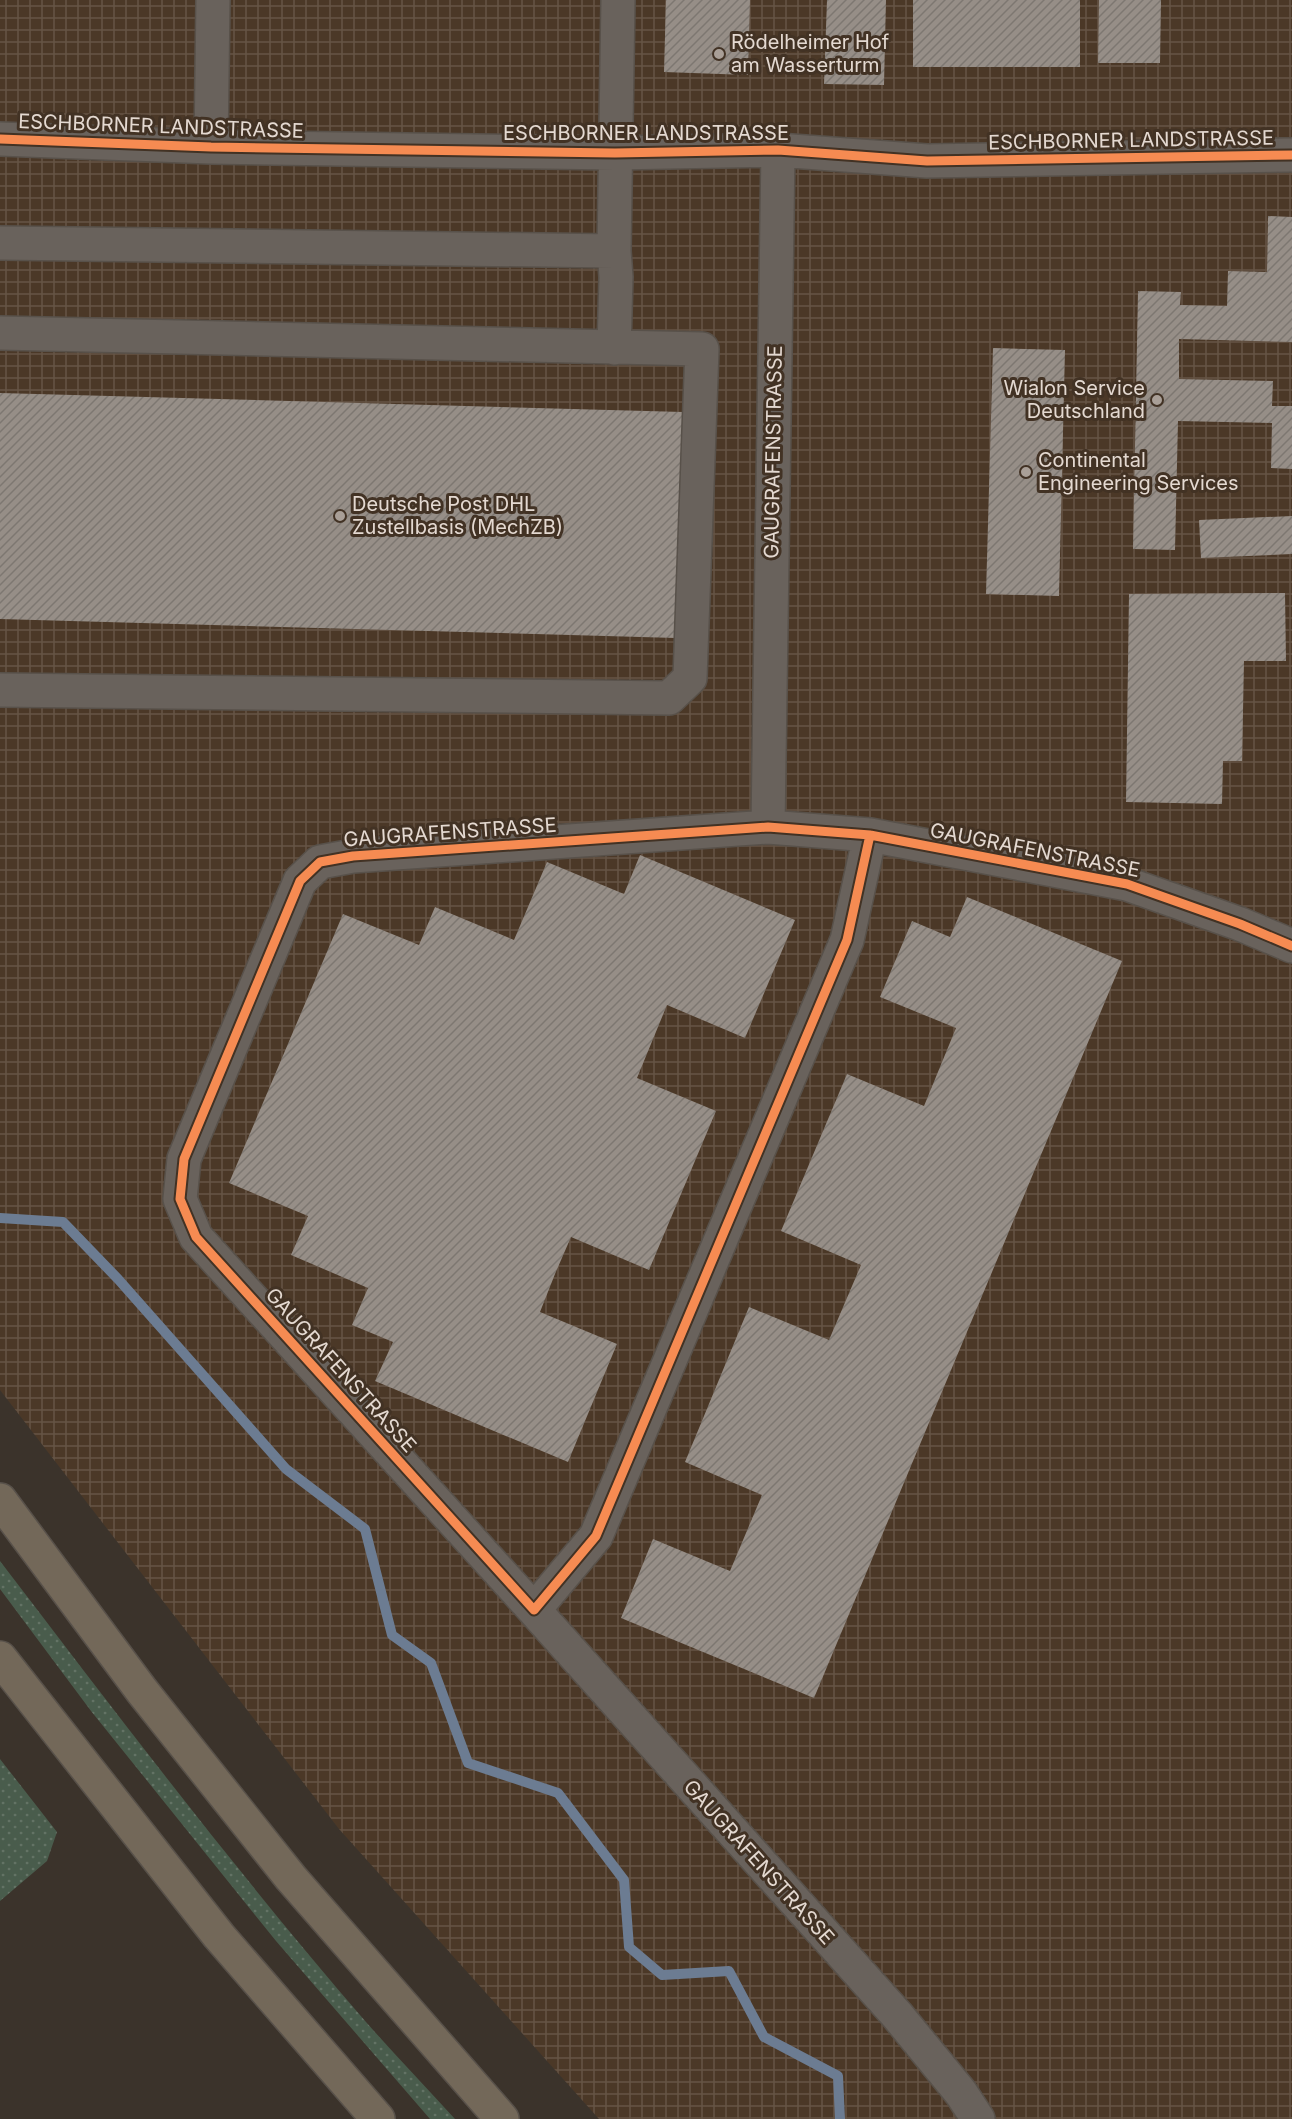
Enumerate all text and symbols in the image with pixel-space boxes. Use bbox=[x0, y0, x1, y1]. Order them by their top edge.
place label: Rödelheimer Hof am Wasserturm bbox=[731, 30, 890, 77]
marker: Rödelheimer Hof am Wasserturm bbox=[712, 47, 726, 61]
street label: ESCHBORNER LANDSTRASSE bbox=[18, 109, 304, 143]
street label: ESCHBORNER LANDSTRASSE bbox=[503, 121, 789, 145]
street label: ESCHBORNER LANDSTRASSE bbox=[988, 126, 1274, 154]
street label: GAUGRAFENSTRASSE bbox=[759, 345, 787, 559]
place label: Wialon Service Deutschland bbox=[1003, 376, 1145, 423]
marker: Wialon Service Deutschland bbox=[1150, 393, 1164, 407]
place label: Continental Engineering Services bbox=[1038, 448, 1239, 495]
marker: Continental Engineering Services bbox=[1019, 465, 1033, 479]
place label: Deutsche Post DHL Zustellbasis (MechZB) bbox=[352, 492, 563, 539]
marker: Deutsche Post DHL Zustellbasis (MechZB) bbox=[333, 509, 347, 523]
street label: GAUGRAFENSTRASSE bbox=[343, 813, 557, 851]
street label: GAUGRAFENSTRASSE bbox=[928, 818, 1142, 882]
street label: GAUGRAFENSTRASSE bbox=[261, 1283, 421, 1457]
street label: GAUGRAFENSTRASSE bbox=[679, 1775, 839, 1949]

